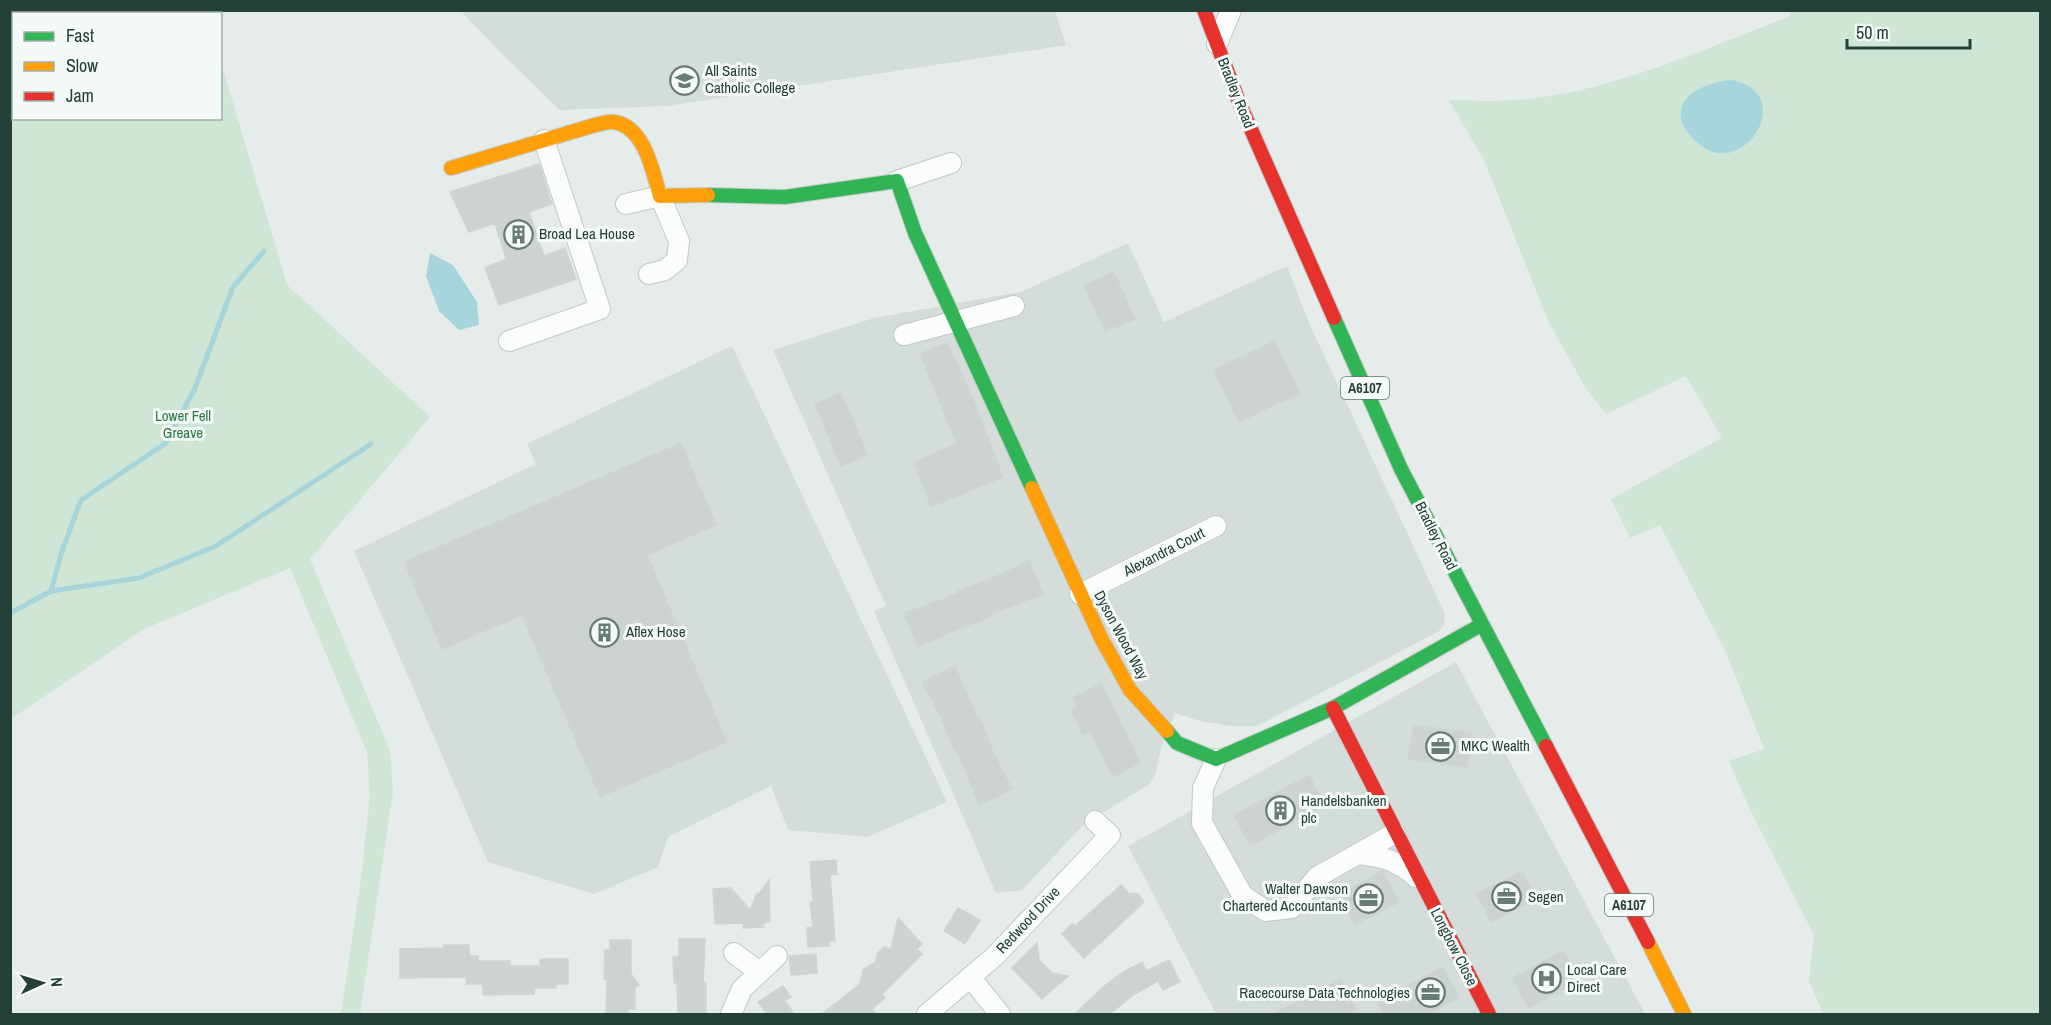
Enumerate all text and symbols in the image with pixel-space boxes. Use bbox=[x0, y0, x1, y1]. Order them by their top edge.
legend bbox=[12, 12, 222, 120]
scale bar bbox=[1847, 12, 1970, 50]
text: 50 m bbox=[1856, 20, 1889, 45]
text: Fast bbox=[66, 23, 94, 48]
text: Slow bbox=[66, 53, 98, 78]
street label: Bradley Road bbox=[1213, 54, 1260, 131]
place label: All Saints Catholic College bbox=[704, 60, 795, 98]
school or university icon: All Saints Catholic College bbox=[668, 64, 700, 96]
text: Jam bbox=[66, 83, 94, 108]
building icon: Broad Lea House bbox=[502, 218, 534, 250]
place label: Broad Lea House bbox=[539, 223, 635, 244]
road number: A6107 bbox=[1341, 377, 1389, 399]
park label: Lower Fell Greave bbox=[155, 405, 211, 443]
street label: Bradley Road bbox=[1410, 498, 1463, 574]
street label: Alexandra Court bbox=[1119, 522, 1209, 582]
street label: Dyson Wood Way bbox=[1089, 587, 1154, 684]
building icon: Aflex Hose bbox=[589, 616, 621, 648]
place label: Aflex Hose bbox=[625, 621, 686, 642]
office icon: MKC Wealth bbox=[1424, 730, 1456, 762]
place label: MKC Wealth bbox=[1461, 735, 1530, 756]
place label: Handelsbanken plc bbox=[1301, 790, 1386, 828]
building icon: Handelsbanken plc bbox=[1264, 794, 1296, 826]
place label: Walter Dawson Chartered Accountants bbox=[1223, 878, 1348, 916]
street label: Redwood Drive bbox=[991, 881, 1064, 958]
office icon: Segen bbox=[1491, 881, 1523, 913]
office icon: Walter Dawson Chartered Accountants bbox=[1353, 882, 1385, 914]
place label: Segen bbox=[1528, 886, 1564, 907]
road number: A6107 bbox=[1605, 894, 1653, 916]
street label: Longbow Close bbox=[1426, 904, 1483, 989]
north arrow bbox=[12, 953, 72, 1013]
place label: Local Care Direct bbox=[1567, 959, 1627, 997]
hospital icon: Local Care Direct bbox=[1530, 963, 1562, 995]
text: N bbox=[46, 976, 68, 987]
office icon: Racecourse Data Technologies bbox=[1415, 977, 1447, 1009]
place label: Racecourse Data Technologies bbox=[1239, 982, 1410, 1003]

